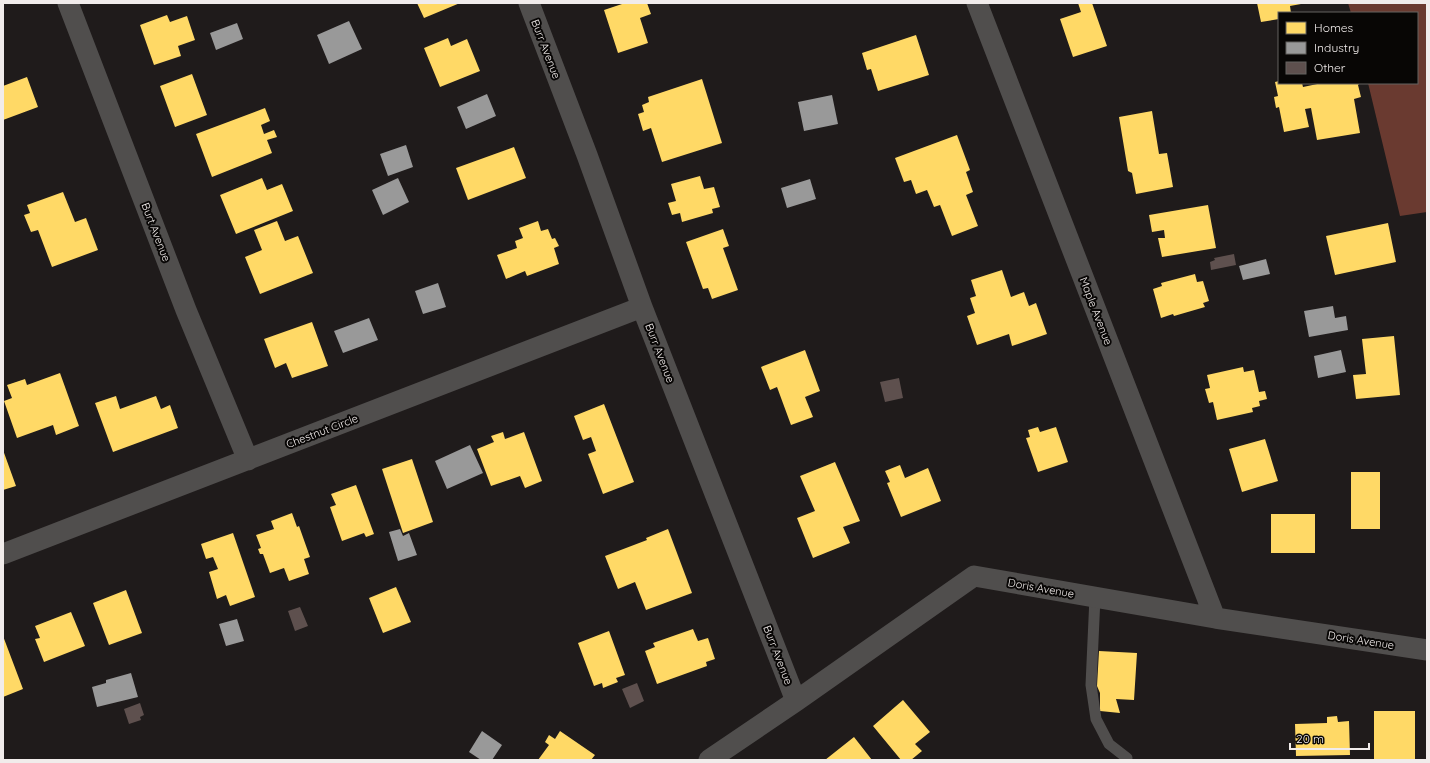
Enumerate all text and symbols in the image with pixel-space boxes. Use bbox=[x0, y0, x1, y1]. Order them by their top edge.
legend bbox=[1278, 12, 1418, 84]
street label: Burr Avenue bbox=[528, 17, 564, 81]
text: Homes bbox=[1314, 20, 1354, 35]
text: Industry bbox=[1314, 40, 1359, 55]
text: Other bbox=[1314, 60, 1346, 75]
street label: Burt Avenue bbox=[138, 201, 174, 263]
street label: Maple Avenue bbox=[1077, 275, 1115, 347]
street label: Burr Avenue bbox=[642, 321, 678, 385]
street label: Chestnut Circle bbox=[284, 411, 360, 451]
street label: Doris Avenue bbox=[1007, 575, 1075, 601]
street label: Burr Avenue bbox=[760, 623, 796, 687]
street label: Doris Avenue bbox=[1327, 628, 1395, 652]
scale bar bbox=[1290, 725, 1369, 751]
text: 20 m bbox=[1296, 731, 1324, 746]

